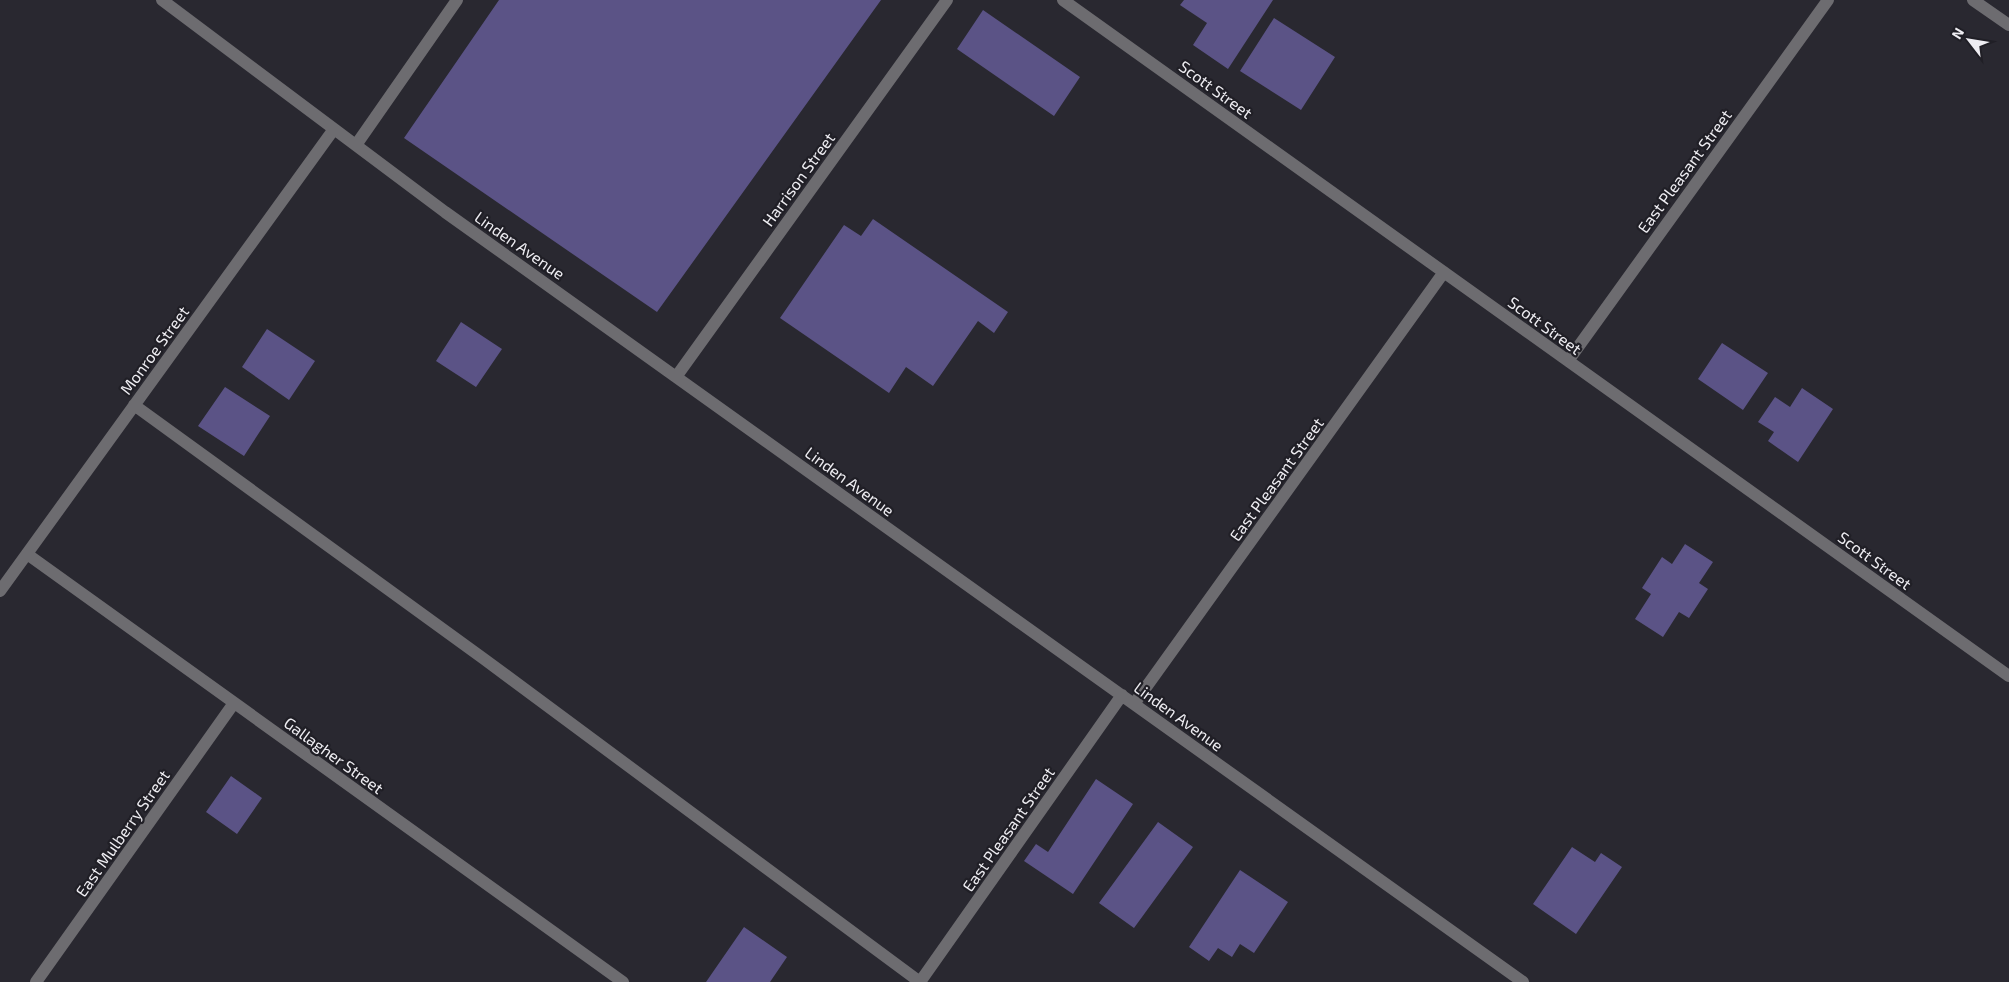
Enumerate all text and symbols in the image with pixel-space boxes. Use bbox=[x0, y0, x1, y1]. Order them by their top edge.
north arrow bbox=[1944, 15, 1994, 65]
text: N bbox=[1948, 24, 1967, 42]
street label: Scott Street bbox=[1176, 56, 1256, 122]
street label: East Pleasant Street bbox=[1633, 106, 1735, 236]
street label: Harrison Street bbox=[758, 129, 838, 229]
street label: Linden Avenue bbox=[471, 207, 569, 283]
street label: Scott Street bbox=[1505, 292, 1585, 358]
street label: Monroe Street bbox=[116, 302, 192, 398]
street label: East Pleasant Street bbox=[1225, 414, 1327, 544]
street label: Linden Avenue bbox=[802, 442, 898, 520]
street label: Scott Street bbox=[1835, 527, 1915, 593]
street label: Linden Avenue bbox=[1131, 677, 1227, 755]
street label: Gallagher Street bbox=[281, 713, 387, 797]
street label: East Pleasant Street bbox=[958, 763, 1058, 895]
street label: East Mulberry Street bbox=[71, 766, 173, 900]

